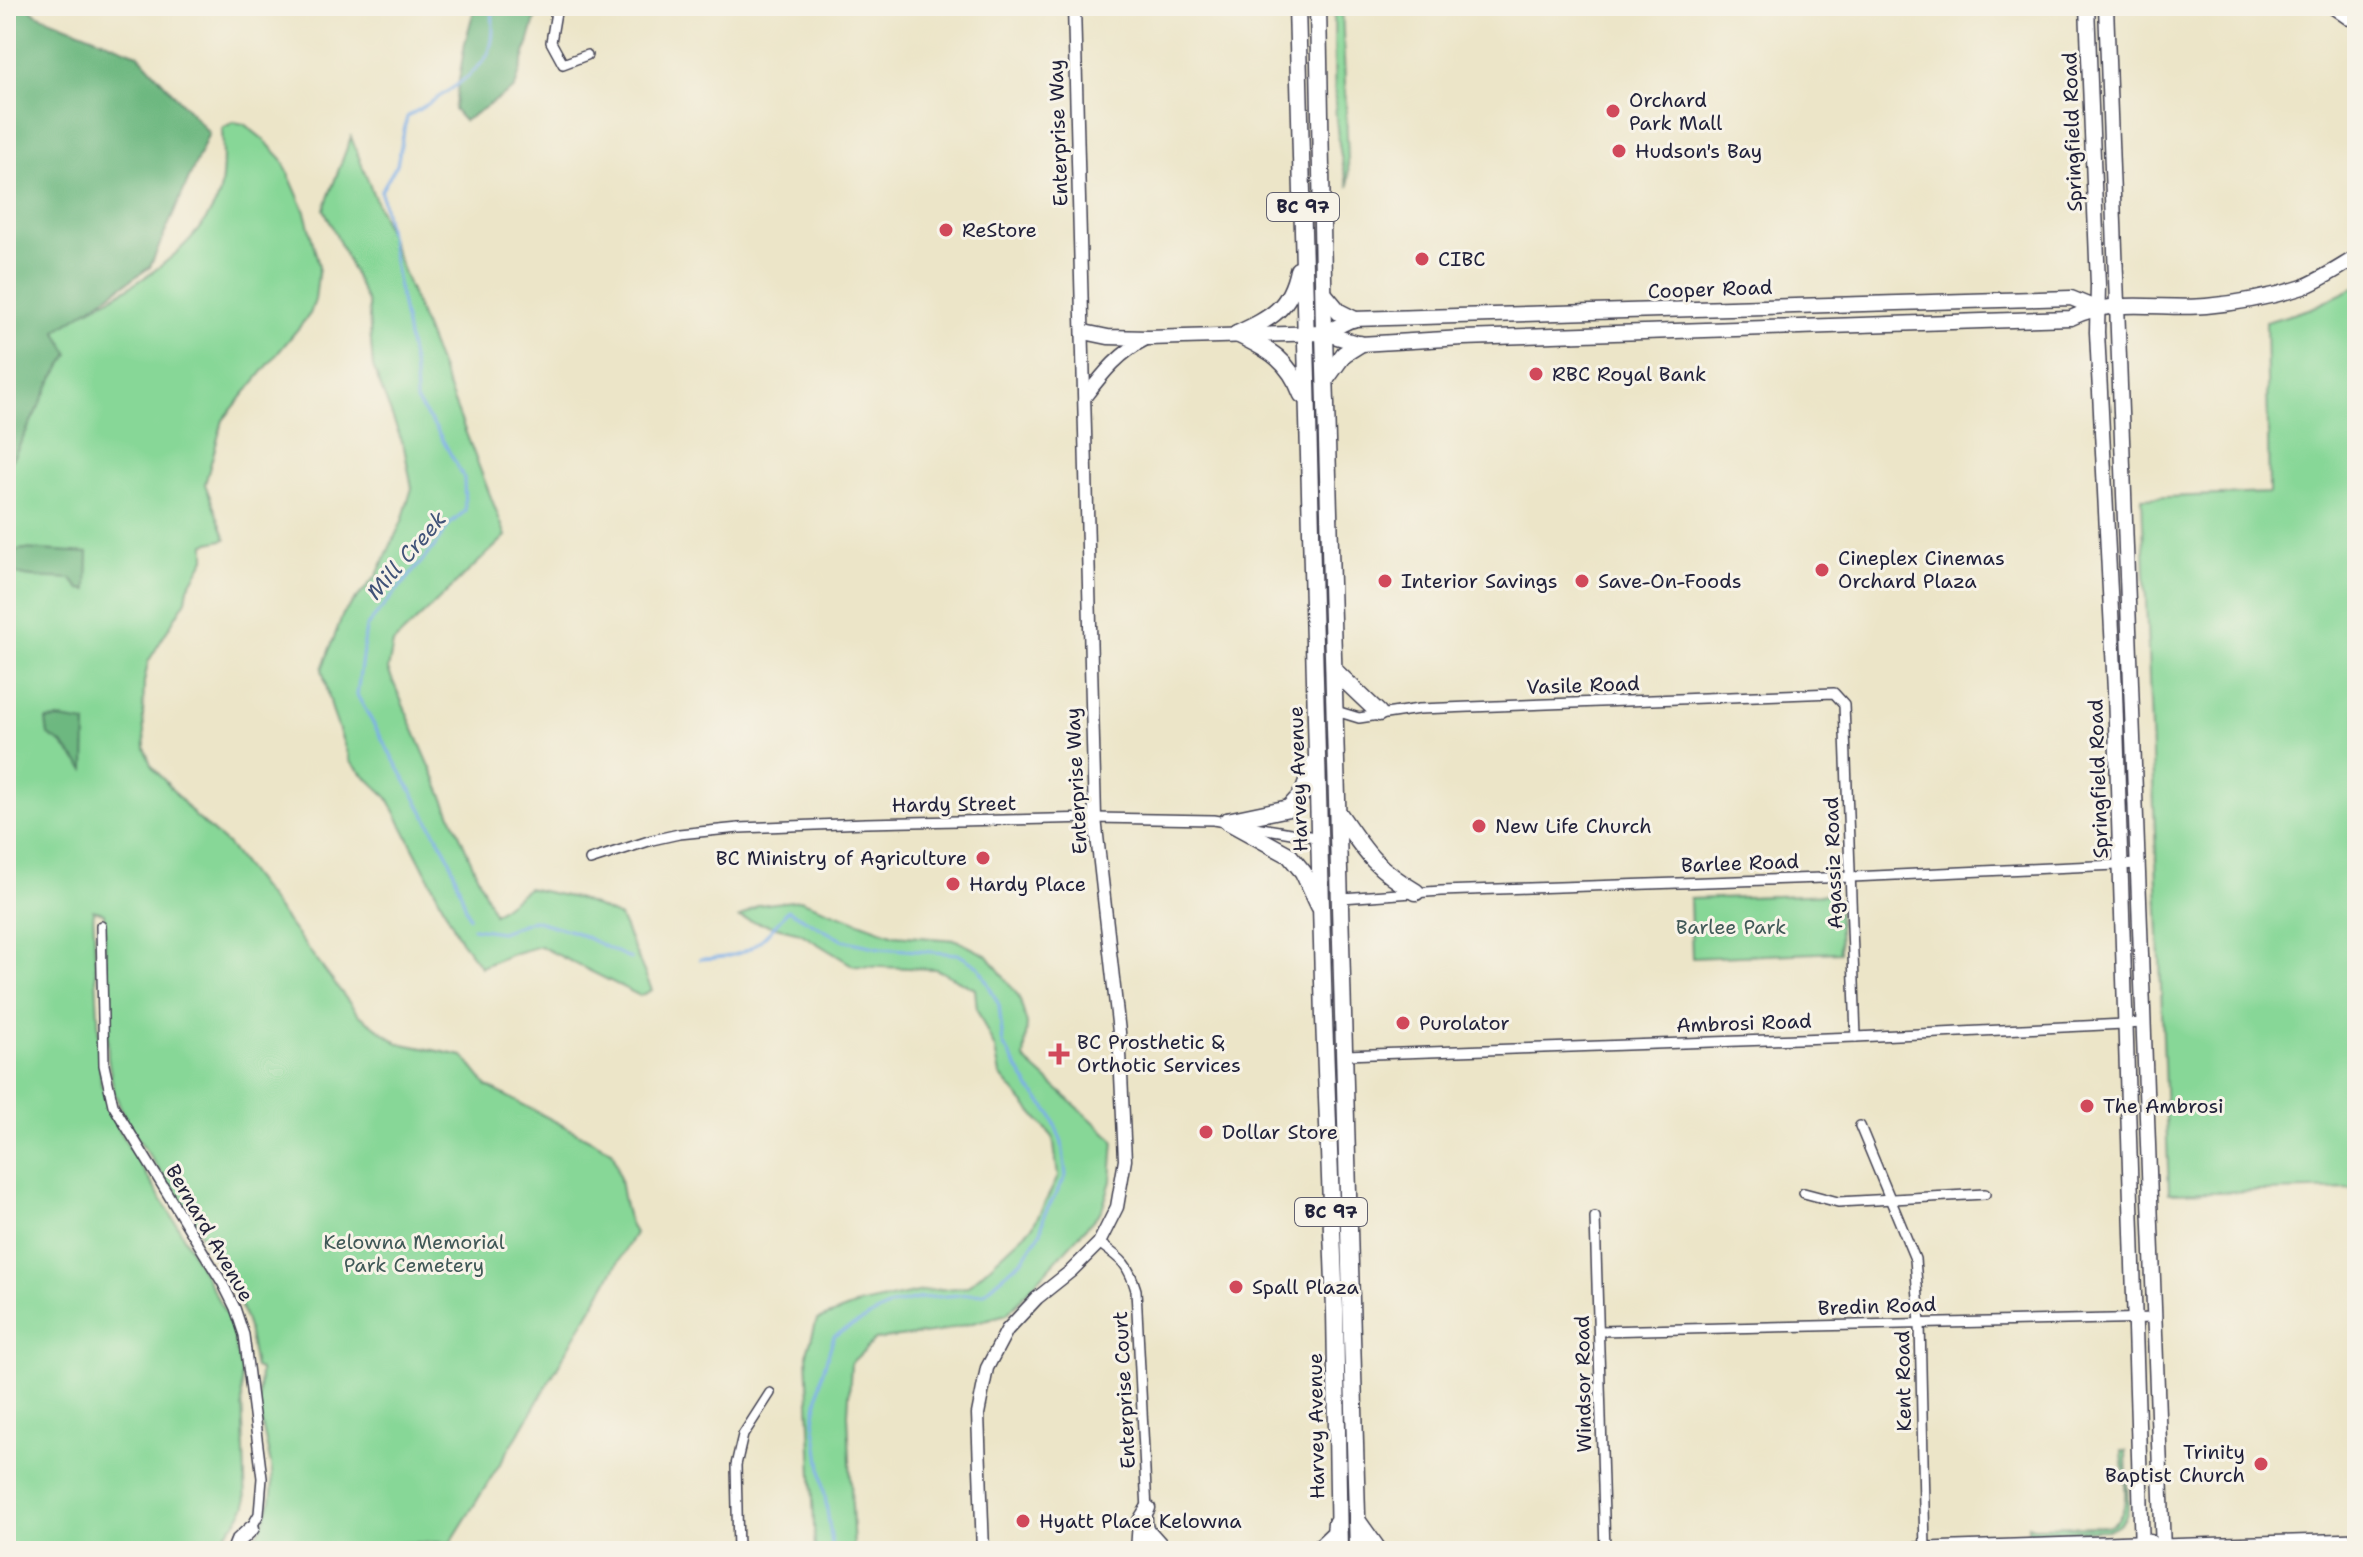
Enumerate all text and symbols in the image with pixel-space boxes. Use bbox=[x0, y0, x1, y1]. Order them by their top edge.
street label: Springfield Road bbox=[2056, 51, 2088, 212]
street label: Enterprise Way bbox=[1042, 59, 1074, 207]
place label: Orchard Park Mall bbox=[1629, 87, 1722, 136]
marker: Orchard Park Mall bbox=[1604, 102, 1622, 120]
place label: Hudson's Bay bbox=[1635, 138, 1762, 164]
marker: Hudson's Bay bbox=[1610, 142, 1628, 160]
road number: BC 97 bbox=[1267, 193, 1339, 221]
place label: ReStore bbox=[962, 217, 1037, 243]
marker: ReStore bbox=[937, 221, 955, 239]
place label: CIBC bbox=[1438, 246, 1486, 272]
marker: CIBC bbox=[1413, 250, 1431, 268]
street label: Cooper Road bbox=[1647, 274, 1773, 304]
place label: RBC Royal Bank bbox=[1552, 361, 1707, 387]
marker: RBC Royal Bank bbox=[1527, 365, 1545, 383]
water label: Mill Creek bbox=[360, 505, 453, 606]
place label: Cineplex Cinemas Orchard Plaza bbox=[1838, 545, 2005, 594]
marker: Cineplex Cinemas Orchard Plaza bbox=[1813, 561, 1831, 579]
place label: Interior Savings bbox=[1401, 568, 1558, 594]
place label: Save-On-Foods bbox=[1598, 568, 1742, 594]
marker: Interior Savings bbox=[1376, 572, 1394, 590]
marker: Save-On-Foods bbox=[1573, 572, 1591, 590]
street label: Vasile Road bbox=[1526, 670, 1640, 700]
street label: Springfield Road bbox=[2082, 698, 2114, 859]
street label: Harvey Avenue bbox=[1282, 705, 1314, 853]
street label: Enterprise Way bbox=[1059, 707, 1093, 855]
street label: Hardy Street bbox=[891, 790, 1017, 818]
street label: Agassiz Road bbox=[1818, 796, 1848, 930]
place label: New Life Church bbox=[1495, 813, 1652, 839]
marker: New Life Church bbox=[1470, 817, 1488, 835]
place label: BC Ministry of Agriculture bbox=[716, 845, 967, 871]
street label: Barlee Road bbox=[1681, 848, 1800, 878]
marker: BC Ministry of Agriculture bbox=[974, 849, 992, 867]
place label: Hardy Place bbox=[969, 871, 1086, 897]
marker: Hardy Place bbox=[944, 875, 962, 893]
park label: Barlee Park bbox=[1676, 914, 1786, 940]
street label: Ambrosi Road bbox=[1676, 1008, 1813, 1038]
place label: Purolator bbox=[1419, 1010, 1510, 1036]
marker: Purolator bbox=[1394, 1014, 1412, 1032]
place label: BC Prosthetic & Orthotic Services bbox=[1077, 1029, 1241, 1078]
marker: BC Prosthetic & Orthotic Services bbox=[1048, 1043, 1070, 1065]
place label: The Ambrosi bbox=[2103, 1093, 2224, 1119]
marker: The Ambrosi bbox=[2078, 1097, 2096, 1115]
place label: Dollar Store bbox=[1222, 1119, 1338, 1145]
marker: Dollar Store bbox=[1197, 1123, 1215, 1141]
street label: Bernard Avenue bbox=[160, 1160, 260, 1306]
road number: BC 97 bbox=[1295, 1198, 1367, 1226]
park label: Kelowna Memorial Park Cemetery bbox=[323, 1229, 505, 1278]
place label: Spall Plaza bbox=[1252, 1274, 1360, 1300]
marker: Spall Plaza bbox=[1227, 1278, 1245, 1296]
street label: Bredin Road bbox=[1817, 1291, 1937, 1321]
street label: Enterprise Court bbox=[1107, 1310, 1141, 1470]
street label: Windsor Road bbox=[1569, 1315, 1597, 1453]
street label: Kent Road bbox=[1889, 1330, 1917, 1432]
street label: Harvey Avenue bbox=[1302, 1353, 1330, 1499]
place label: Trinity Baptist Church bbox=[2105, 1439, 2245, 1488]
marker: Trinity Baptist Church bbox=[2252, 1455, 2270, 1473]
place label: Hyatt Place Kelowna bbox=[1039, 1508, 1242, 1534]
marker: Hyatt Place Kelowna bbox=[1014, 1512, 1032, 1530]

